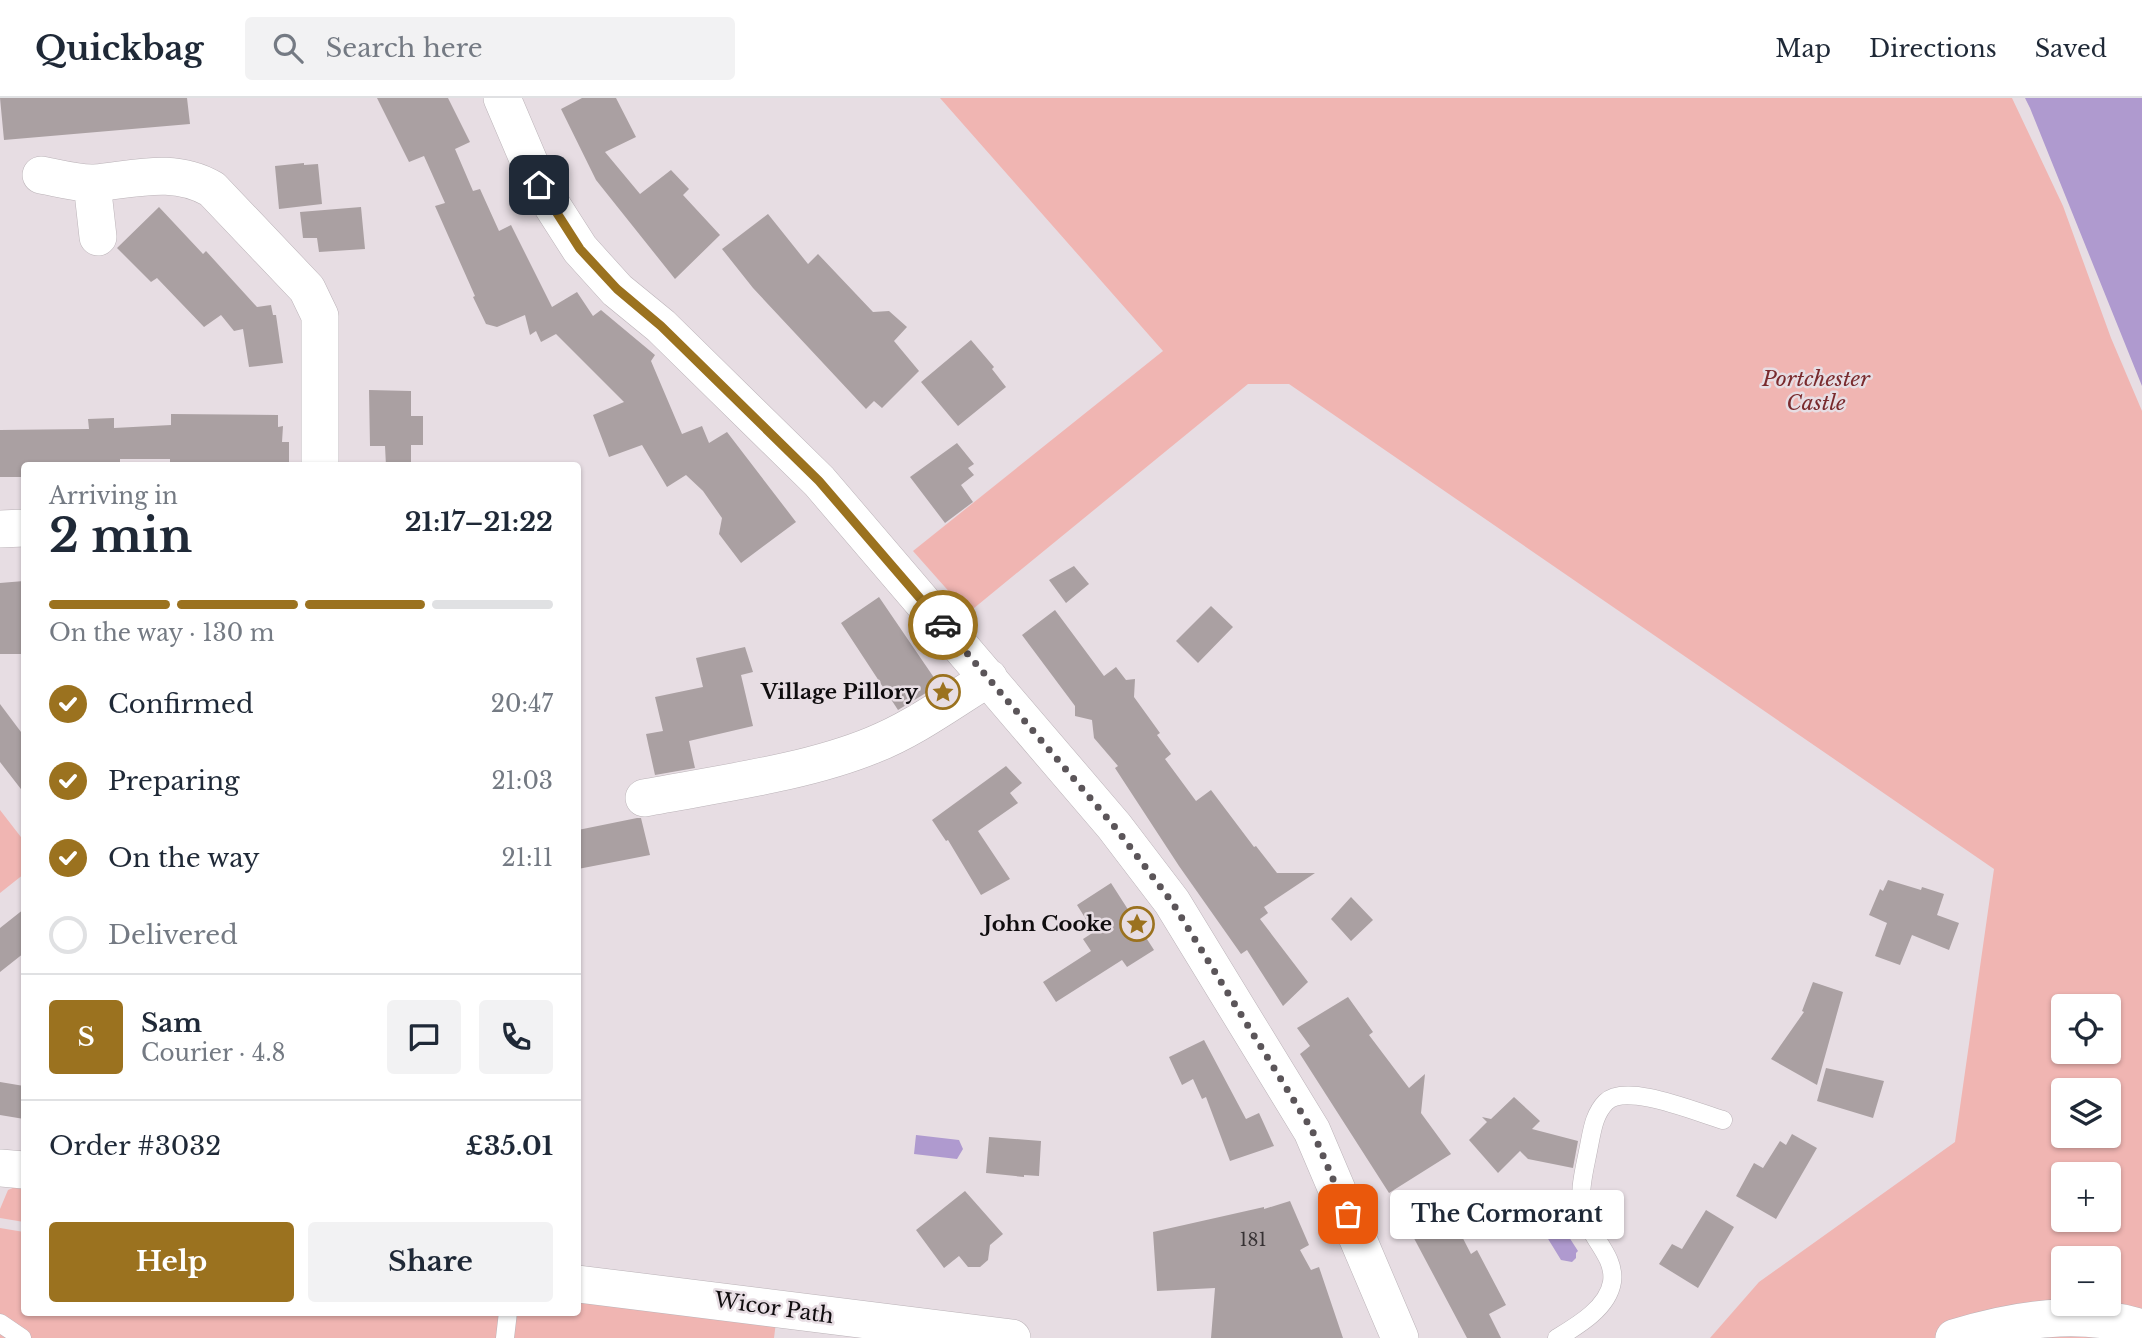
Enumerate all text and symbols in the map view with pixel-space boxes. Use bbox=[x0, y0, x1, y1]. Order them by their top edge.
search box bbox=[245, 17, 735, 80]
text: Quickbag bbox=[35, 28, 203, 69]
icon: search bbox=[269, 29, 307, 67]
text: Search here bbox=[325, 32, 483, 64]
text: Map bbox=[1775, 34, 1831, 63]
text: Directions bbox=[1869, 34, 1997, 63]
text: Saved bbox=[2035, 34, 2107, 63]
pin bbox=[509, 155, 569, 215]
icon: home bbox=[520, 166, 558, 204]
park label: Portchester Castle bbox=[1761, 366, 1871, 416]
text: Arriving in bbox=[49, 482, 178, 510]
text: 21:17–21:22 bbox=[405, 506, 553, 538]
text: 2 min bbox=[49, 507, 192, 564]
courier bbox=[908, 590, 978, 660]
icon: car bbox=[924, 606, 962, 644]
text: On the way · 130 m bbox=[49, 619, 274, 647]
place icon: Village Pillory bbox=[924, 673, 962, 711]
place label: Village Pillory bbox=[760, 679, 918, 705]
icon: check bbox=[49, 685, 87, 723]
text: Confirmed bbox=[108, 688, 253, 720]
text: 20:47 bbox=[491, 690, 553, 718]
icon: check bbox=[49, 762, 87, 800]
text: Preparing bbox=[108, 765, 240, 797]
text: 21:03 bbox=[491, 767, 553, 795]
icon: check bbox=[49, 839, 87, 877]
text: On the way bbox=[108, 842, 260, 874]
text: 21:11 bbox=[502, 844, 553, 872]
place icon: John Cooke bbox=[1118, 905, 1156, 943]
place label: John Cooke bbox=[980, 911, 1112, 937]
text: Delivered bbox=[108, 919, 238, 951]
map controls bbox=[2051, 994, 2121, 1316]
button: locate bbox=[2051, 994, 2121, 1064]
button: chat bbox=[387, 1000, 461, 1074]
button: phone bbox=[479, 1000, 553, 1074]
text: Sam bbox=[141, 1007, 202, 1039]
text: S bbox=[77, 1021, 95, 1053]
text: Courier · 4.8 bbox=[141, 1039, 286, 1067]
button: layers bbox=[2051, 1078, 2121, 1148]
text: Order #3032 bbox=[49, 1130, 221, 1162]
text: £35.01 bbox=[465, 1130, 553, 1162]
button: + bbox=[2051, 1162, 2121, 1232]
pin bbox=[1318, 1184, 1378, 1244]
callout: The Cormorant bbox=[1390, 1190, 1624, 1238]
icon: bag bbox=[1329, 1195, 1367, 1233]
text: The Cormorant bbox=[1411, 1200, 1603, 1228]
button: Help bbox=[49, 1222, 294, 1302]
button: Share bbox=[308, 1222, 553, 1302]
house number: 181 bbox=[1240, 1229, 1266, 1251]
button: − bbox=[2051, 1246, 2121, 1316]
street label: Wicor Path bbox=[712, 1287, 835, 1329]

